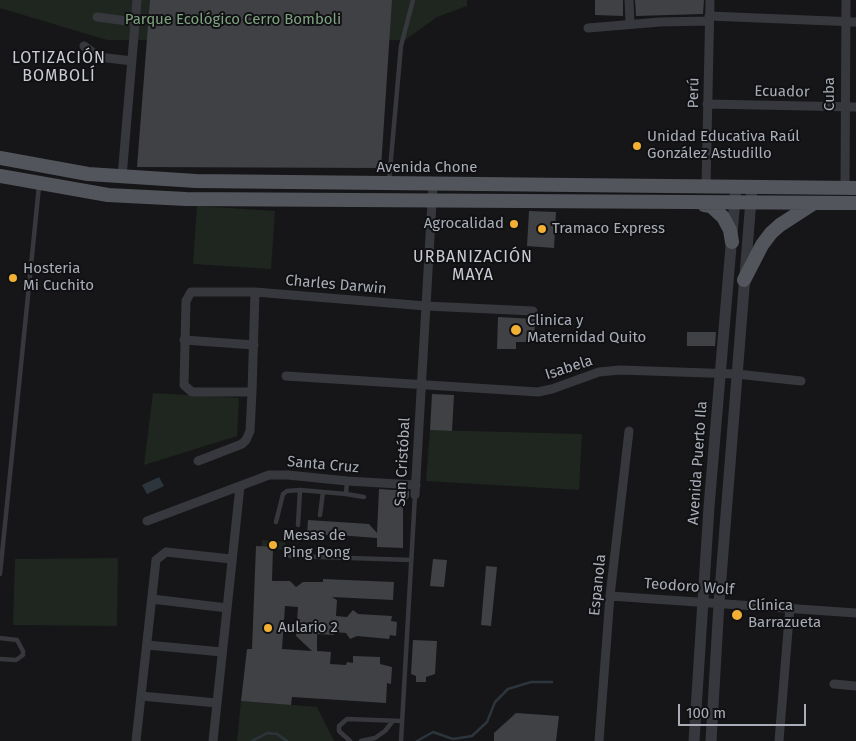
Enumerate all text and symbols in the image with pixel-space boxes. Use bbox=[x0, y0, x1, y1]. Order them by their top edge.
park label: Parque Ecológico Cerro Bomboli bbox=[125, 11, 341, 29]
district label: LOTIZACIÓN BOMBOLÍ bbox=[11, 49, 107, 87]
street label: Perú bbox=[685, 77, 703, 109]
street label: Cuba bbox=[821, 77, 839, 111]
street label: Ecuador bbox=[754, 83, 810, 101]
place label: Unidad Educativa Raúl González Astudillo bbox=[647, 128, 800, 163]
marker: Unidad Educativa Raúl González Astudillo bbox=[631, 140, 643, 152]
street label: Avenida Chone bbox=[377, 159, 477, 177]
place label: Agrocalidad bbox=[424, 215, 504, 233]
marker: Agrocalidad bbox=[508, 218, 520, 230]
place label: Tramaco Express bbox=[552, 220, 665, 238]
marker: Tramaco Express bbox=[536, 223, 548, 235]
district label: URBANIZACIÓN MAYA bbox=[412, 248, 534, 286]
place label: Hosteria Mi Cuchito bbox=[23, 260, 94, 295]
marker: Hosteria Mi Cuchito bbox=[7, 272, 19, 284]
street label: Charles Darwin bbox=[285, 272, 387, 298]
place label: Clinica y Maternidad Quito bbox=[527, 312, 646, 347]
marker: Clinica y Maternidad Quito bbox=[509, 323, 523, 337]
street label: Isabela bbox=[543, 352, 595, 384]
street label: Avenida Puerto Ila bbox=[685, 400, 711, 526]
street label: San Cristóbal bbox=[392, 417, 414, 507]
street label: Santa Cruz bbox=[286, 453, 360, 477]
place label: Mesas de Ping Pong bbox=[283, 527, 350, 562]
marker: Mesas de Ping Pong bbox=[267, 539, 279, 551]
street label: Espanola bbox=[586, 553, 610, 617]
street label: Teodoro Wolf bbox=[643, 575, 735, 599]
place label: Clínica Barrazueta bbox=[748, 597, 821, 632]
marker: Clínica Barrazueta bbox=[730, 608, 744, 622]
place label: Aulario 2 bbox=[278, 619, 338, 637]
marker: Aulario 2 bbox=[262, 622, 274, 634]
scale bar bbox=[681, 694, 808, 726]
text: 100 m bbox=[686, 704, 726, 722]

